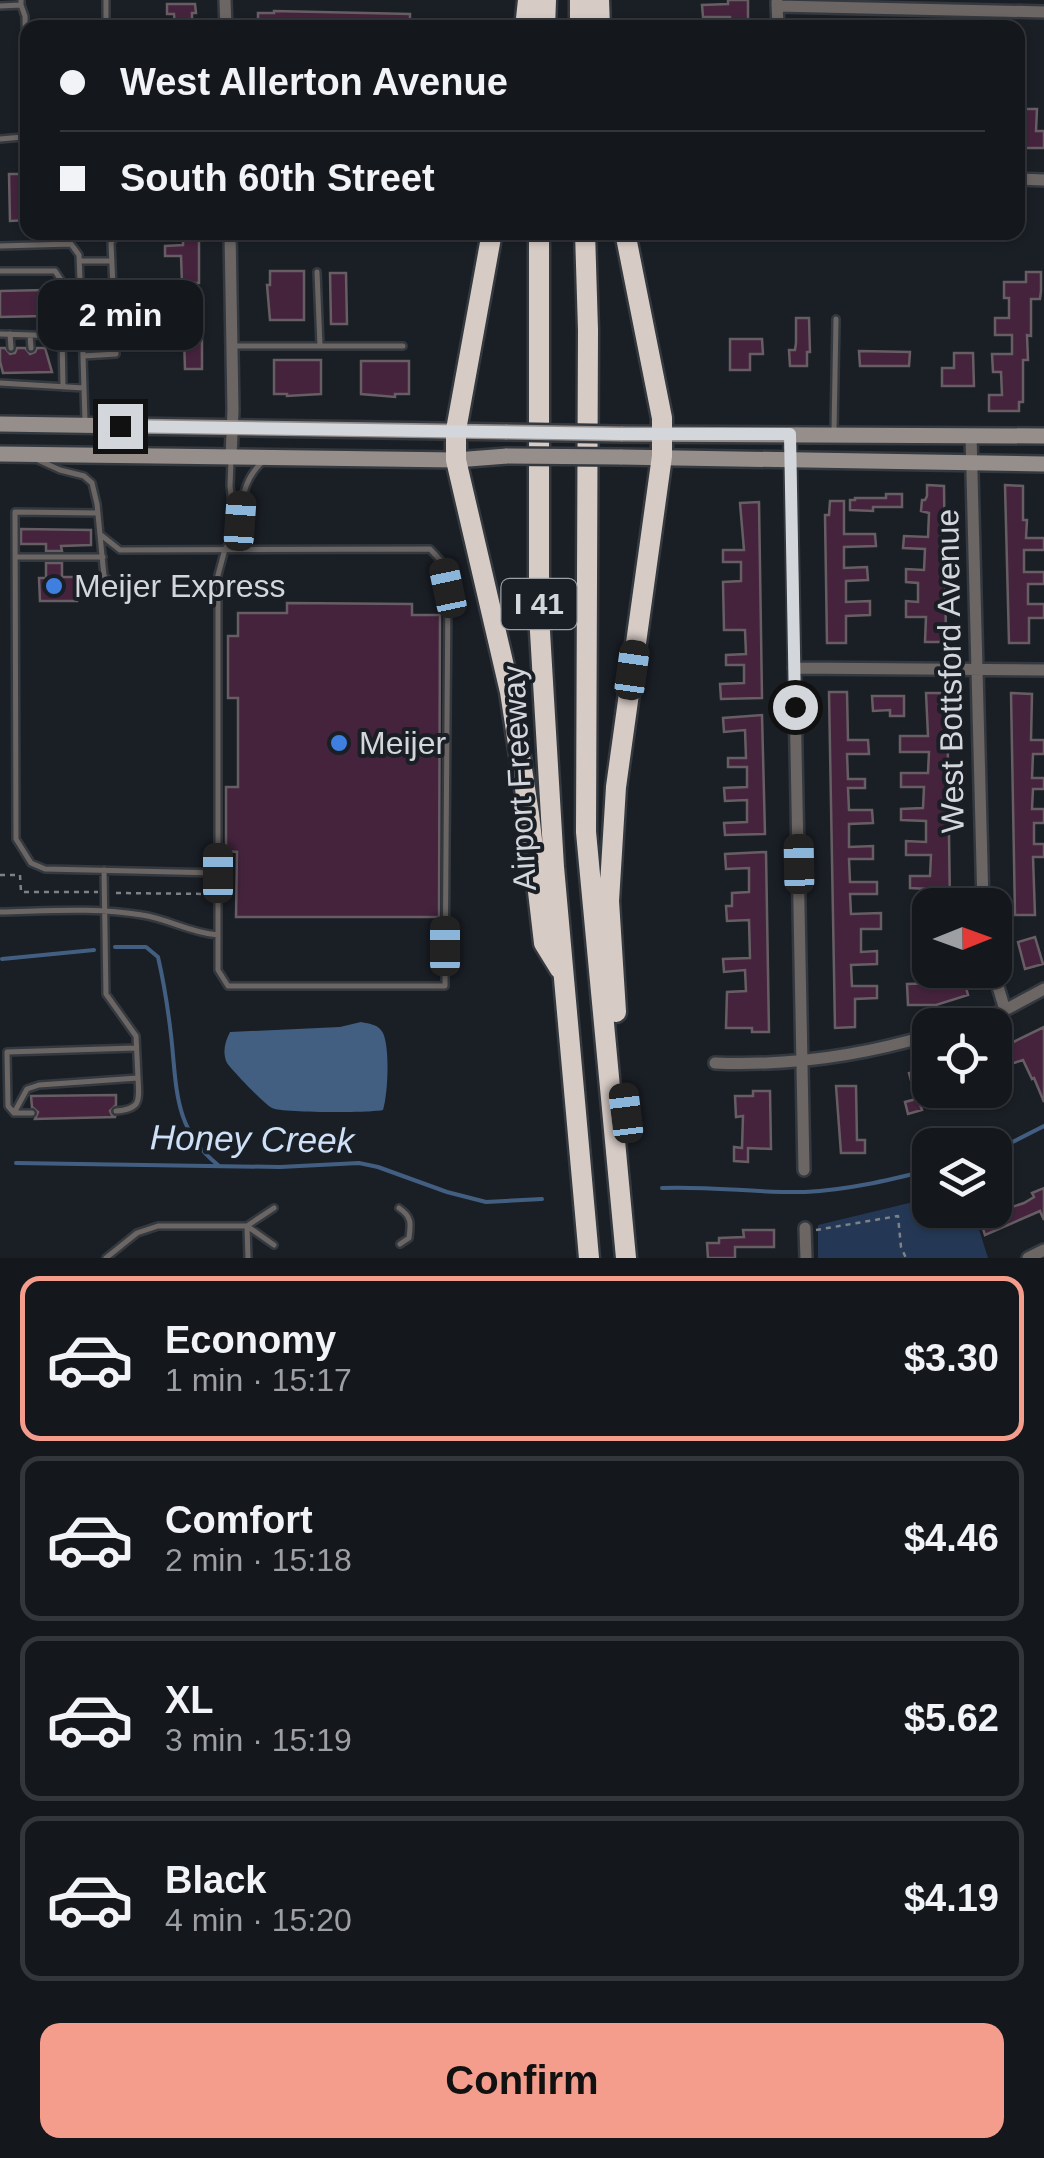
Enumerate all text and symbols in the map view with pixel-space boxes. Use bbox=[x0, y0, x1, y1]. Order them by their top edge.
text: West Allerton Avenue bbox=[120, 61, 508, 103]
text: South 60th Street bbox=[120, 157, 435, 199]
callout: 2 min bbox=[38, 281, 202, 351]
text: 2 min bbox=[79, 297, 162, 333]
route end bbox=[98, 404, 143, 449]
car bbox=[223, 490, 257, 552]
street label: West Bottsford Avenue bbox=[929, 509, 971, 833]
car bbox=[427, 556, 469, 620]
place label: Meijer Express bbox=[74, 568, 286, 604]
marker: Meijer Express bbox=[43, 575, 65, 597]
road number: I 41 bbox=[502, 579, 576, 629]
car bbox=[613, 638, 651, 702]
street label: Airport Freeway bbox=[495, 664, 543, 892]
route start bbox=[773, 685, 818, 730]
place label: Meijer bbox=[359, 725, 446, 761]
marker: Meijer bbox=[328, 732, 350, 754]
car bbox=[783, 834, 815, 894]
car bbox=[203, 843, 233, 903]
north arrow bbox=[912, 888, 1012, 988]
map controls bbox=[912, 888, 1012, 1228]
car bbox=[430, 916, 460, 976]
button: locate bbox=[912, 1008, 1012, 1108]
car bbox=[607, 1081, 645, 1145]
water label: Honey Creek bbox=[150, 1117, 356, 1160]
button: layers bbox=[912, 1128, 1012, 1228]
icon: car bbox=[45, 1314, 135, 1404]
text: Economy bbox=[165, 1319, 336, 1361]
text: $3.30 bbox=[904, 1337, 999, 1379]
text: 1 min · 15:17 bbox=[165, 1362, 352, 1398]
icon: car bbox=[45, 1494, 135, 1584]
text: Comfort bbox=[165, 1499, 313, 1541]
text: $4.46 bbox=[904, 1517, 999, 1559]
text: 2 min · 15:18 bbox=[165, 1542, 352, 1578]
icon: car bbox=[45, 1674, 135, 1764]
text: XL bbox=[165, 1679, 214, 1721]
text: $5.62 bbox=[904, 1697, 999, 1739]
text: 3 min · 15:19 bbox=[165, 1722, 352, 1758]
icon: car bbox=[45, 1854, 135, 1944]
text: Black bbox=[165, 1859, 266, 1901]
text: $4.19 bbox=[904, 1877, 999, 1919]
text: 4 min · 15:20 bbox=[165, 1902, 352, 1938]
button: Confirm bbox=[40, 2023, 1004, 2138]

